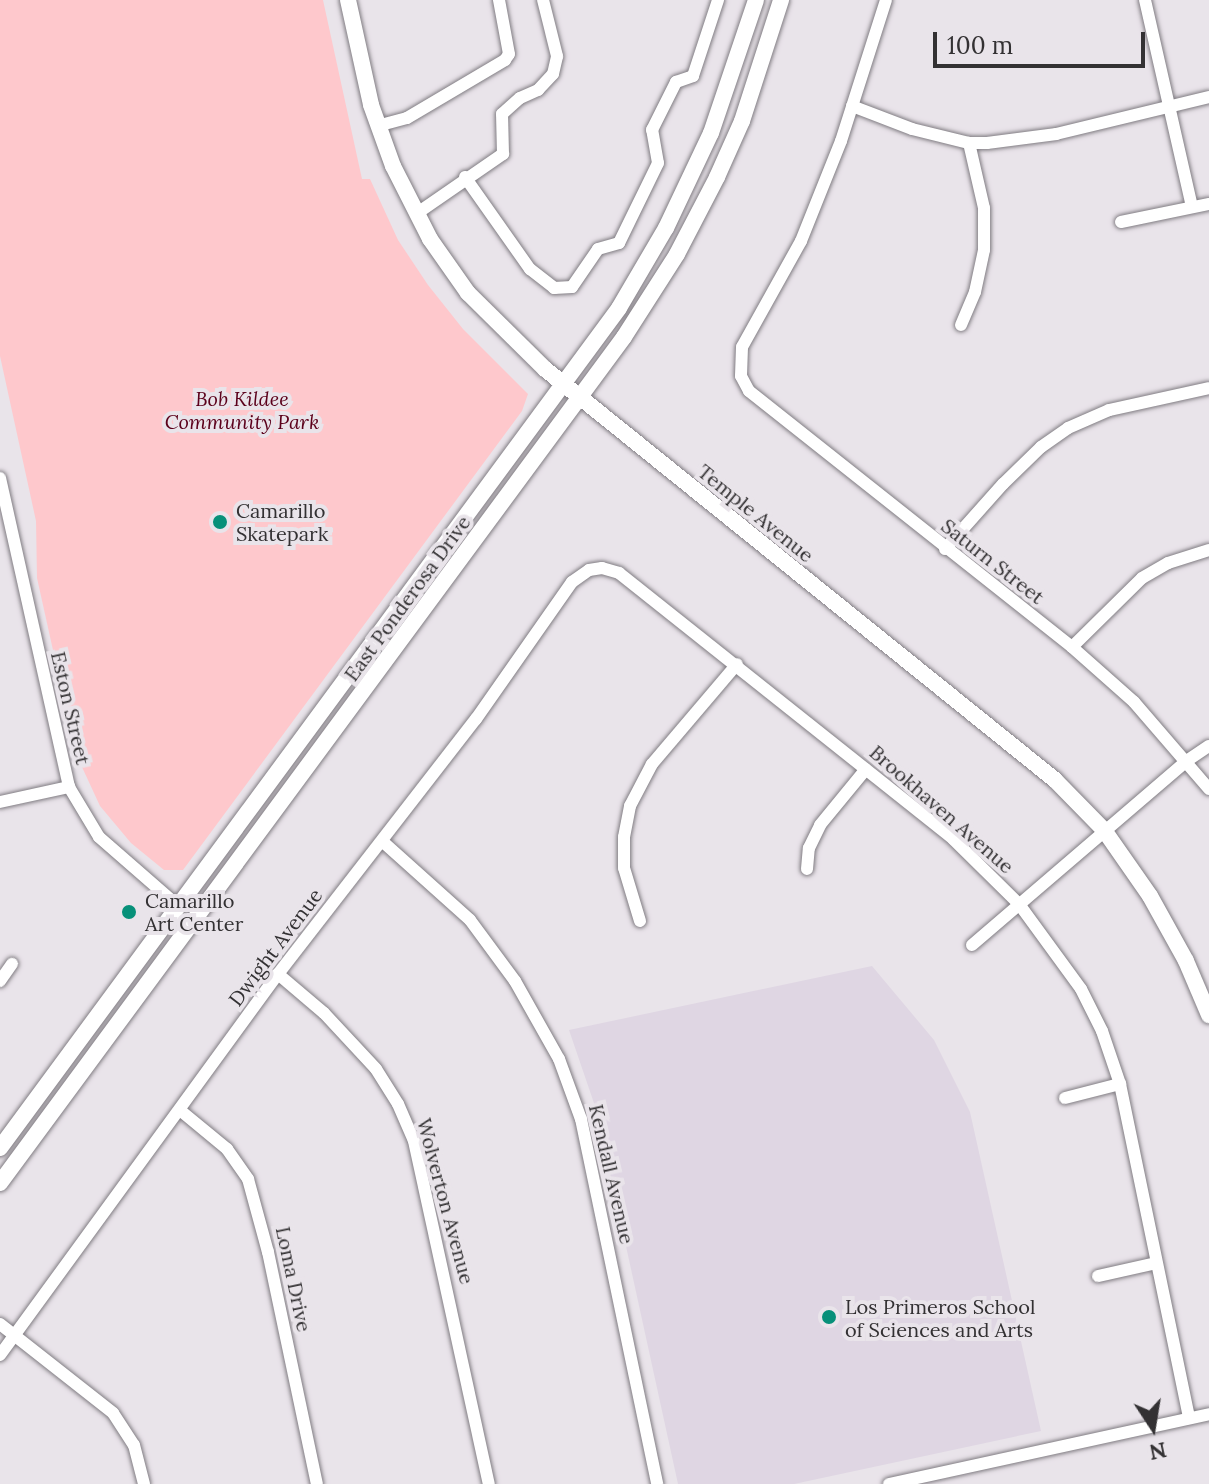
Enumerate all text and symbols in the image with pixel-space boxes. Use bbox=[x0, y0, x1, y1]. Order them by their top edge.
scale bar bbox=[937, 16, 1149, 66]
text: 100 m bbox=[947, 30, 1013, 61]
park label: Bob Kildee Community Park bbox=[165, 386, 319, 433]
street label: Temple Avenue bbox=[693, 459, 819, 567]
place label: Camarillo Skatepark bbox=[236, 498, 328, 545]
street label: East Ponderosa Drive bbox=[339, 511, 475, 685]
marker: Camarillo Skatepark bbox=[211, 513, 229, 531]
street label: Saturn Street bbox=[937, 513, 1049, 609]
street label: Eston Street bbox=[46, 649, 96, 767]
street label: Brookhaven Avenue bbox=[865, 740, 1019, 878]
street label: Dwight Avenue bbox=[223, 884, 327, 1010]
place label: Camarillo Art Center bbox=[145, 888, 243, 935]
marker: Camarillo Art Center bbox=[120, 903, 138, 921]
street label: Kendall Avenue bbox=[584, 1102, 640, 1246]
street label: Wolverton Avenue bbox=[412, 1116, 480, 1286]
street label: Loma Drive bbox=[271, 1224, 317, 1334]
place label: Los Primeros School of Sciences and Arts bbox=[845, 1294, 1035, 1341]
marker: Los Primeros School of Sciences and Arts bbox=[820, 1308, 838, 1326]
north arrow bbox=[1113, 1388, 1193, 1468]
text: N bbox=[1147, 1436, 1169, 1467]

